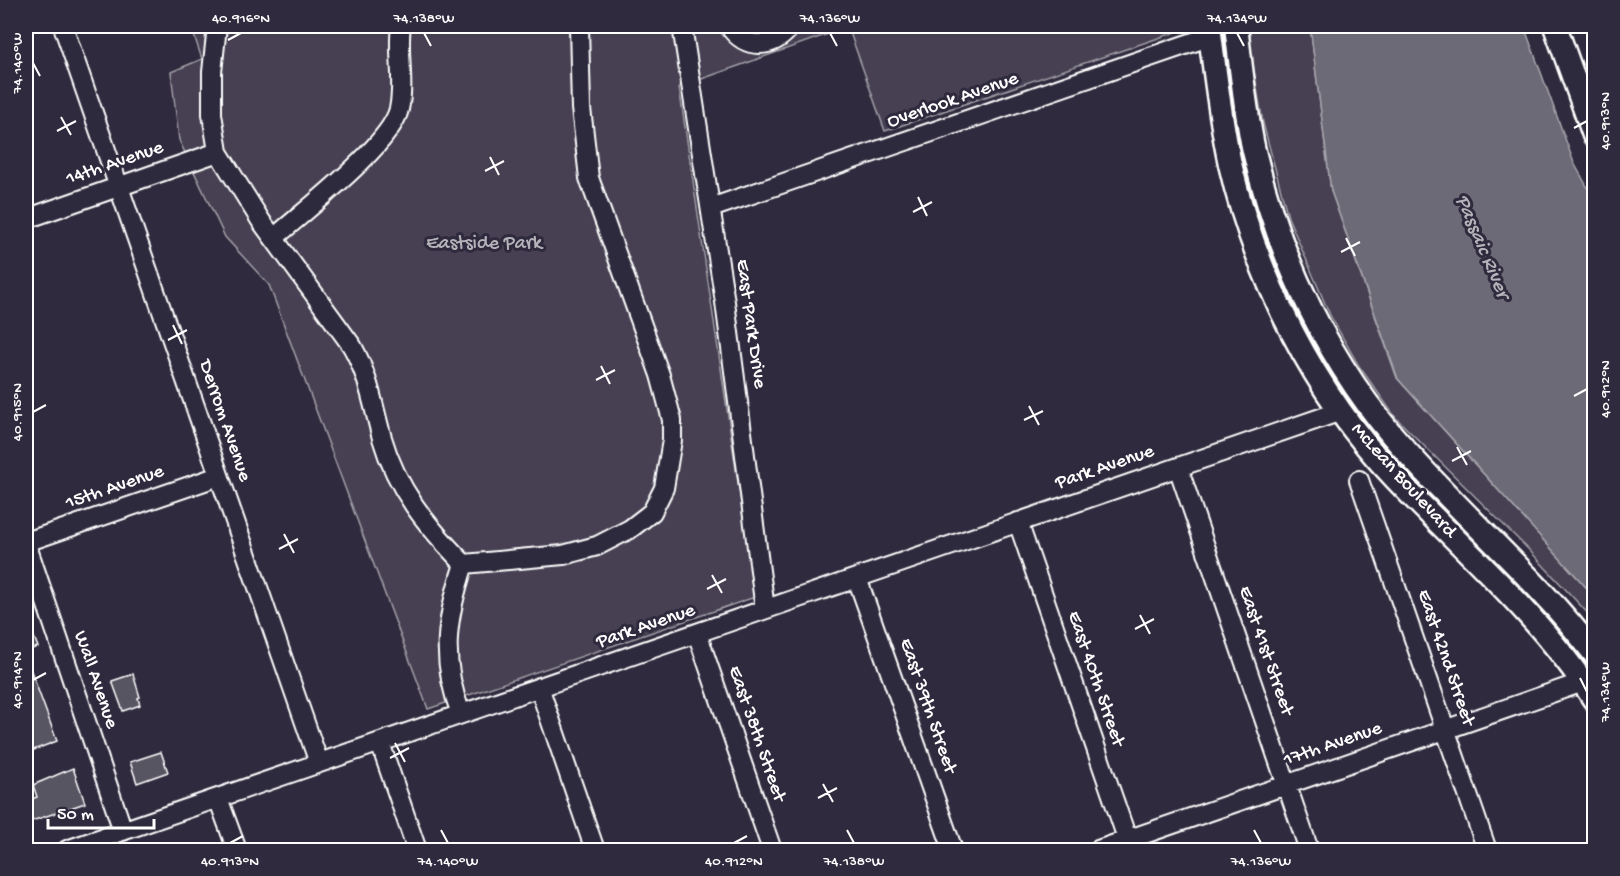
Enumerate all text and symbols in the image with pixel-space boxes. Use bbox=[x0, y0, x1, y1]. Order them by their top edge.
text: 40.916°N bbox=[212, 10, 270, 28]
text: 74.138°W bbox=[392, 10, 455, 28]
text: 74.136°W bbox=[799, 10, 861, 28]
text: 74.134°W bbox=[1206, 10, 1267, 28]
text: 74.140°W bbox=[9, 32, 27, 94]
street label: Overlook Avenue bbox=[884, 68, 1022, 134]
text: 40.913°N bbox=[1597, 92, 1615, 150]
street label: 14th Avenue bbox=[62, 136, 167, 192]
water label: Passaic River bbox=[1448, 191, 1516, 307]
park label: Eastside Park bbox=[426, 233, 544, 256]
street label: East Park Drive bbox=[730, 258, 771, 391]
street label: Derrom Avenue bbox=[192, 355, 256, 485]
text: 40.912°N bbox=[1597, 360, 1615, 418]
text: 40.915°N bbox=[9, 383, 27, 441]
street label: McLean Boulevard bbox=[1345, 419, 1462, 545]
street label: Park Avenue bbox=[1052, 440, 1158, 496]
street label: 15th Avenue bbox=[62, 460, 168, 516]
street label: East 41st Street bbox=[1232, 583, 1298, 720]
street label: East 42nd Street bbox=[1411, 587, 1480, 731]
street label: Park Avenue bbox=[593, 599, 699, 655]
street label: East 40th Street bbox=[1061, 608, 1130, 751]
street label: Wall Avenue bbox=[68, 628, 123, 733]
street label: East 39th Street bbox=[893, 636, 961, 778]
text: 40.914°N bbox=[9, 651, 27, 709]
text: 74.134°W bbox=[1597, 662, 1615, 723]
street label: East 38th Street bbox=[722, 663, 791, 807]
street label: 17th Avenue bbox=[1280, 717, 1386, 773]
scale bar bbox=[48, 792, 154, 830]
text: 50 m bbox=[57, 805, 94, 826]
text: 40.913°N bbox=[201, 853, 259, 871]
text: 74.140°W bbox=[417, 853, 479, 871]
text: 40.912°N bbox=[705, 853, 763, 871]
text: 74.138°W bbox=[822, 853, 885, 871]
text: 74.136°W bbox=[1230, 853, 1292, 871]

